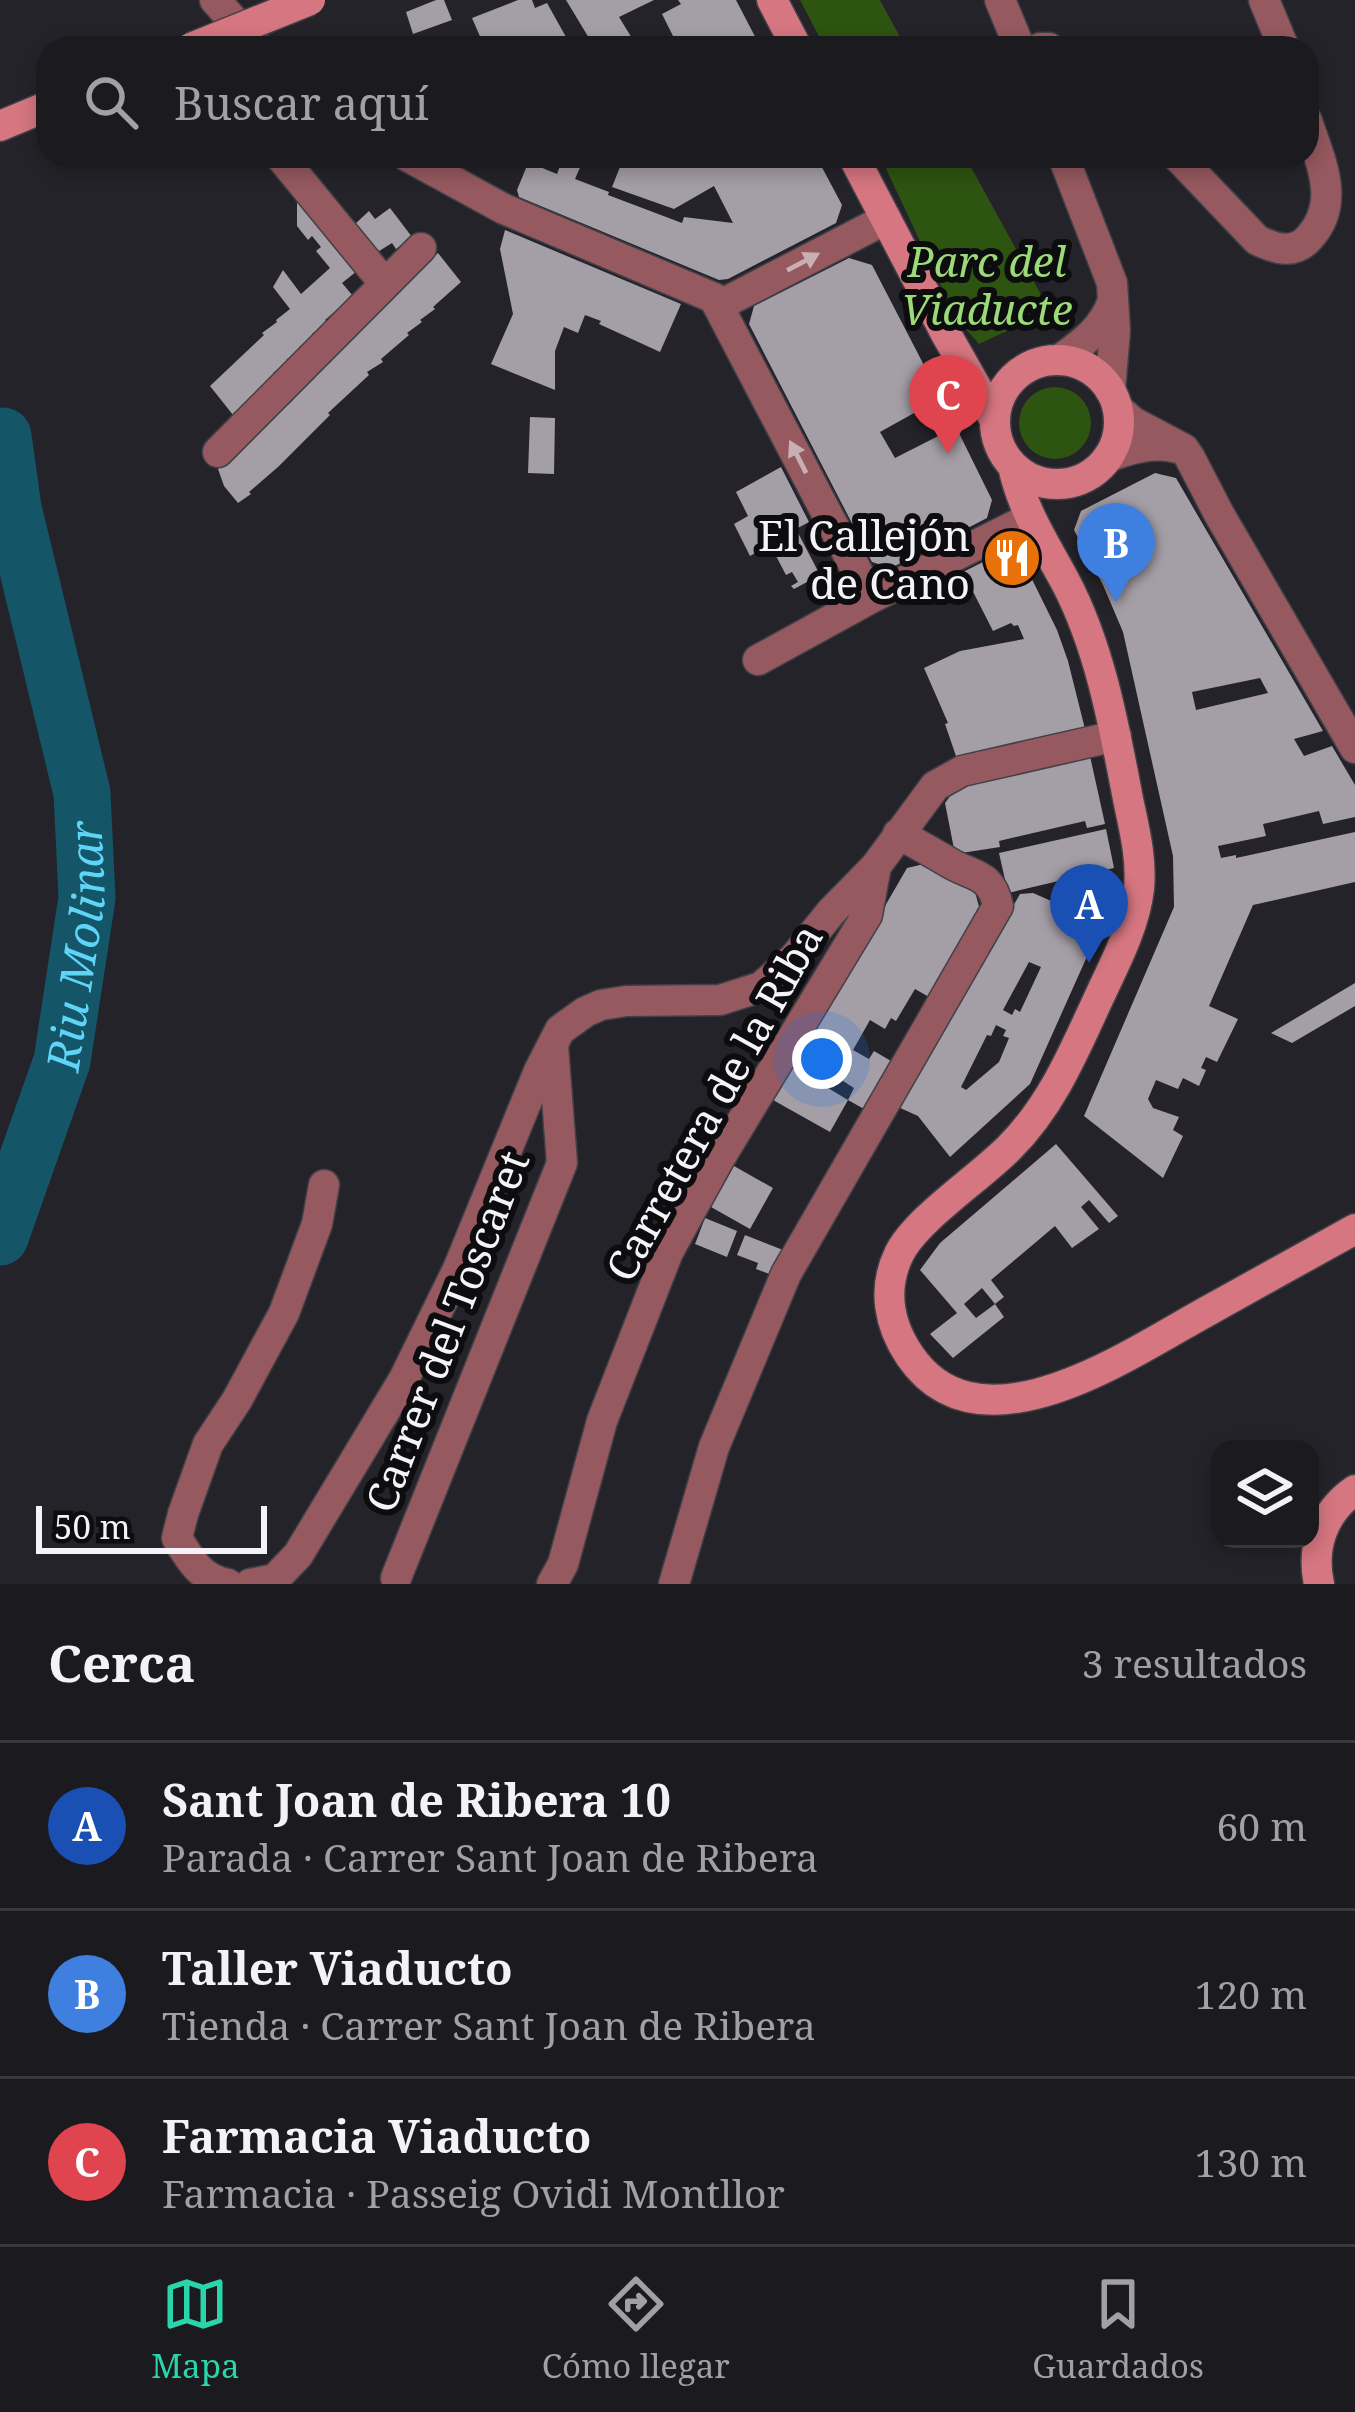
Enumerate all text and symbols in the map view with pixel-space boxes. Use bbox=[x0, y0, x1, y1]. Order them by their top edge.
search box bbox=[36, 36, 1319, 168]
icon: search bbox=[78, 69, 144, 135]
text: Buscar aquí bbox=[174, 72, 429, 133]
park label: Parc del Viaducte bbox=[901, 232, 1073, 337]
one-way arrow bbox=[785, 252, 820, 273]
pin: C bbox=[909, 355, 987, 454]
one-way arrow bbox=[788, 439, 808, 474]
pin: B bbox=[1077, 503, 1155, 602]
place label: El Callejón de Cano bbox=[758, 506, 970, 611]
restaurant icon: El Callejón de Cano bbox=[981, 527, 1043, 589]
water label: Riu Molinar bbox=[30, 818, 118, 1076]
pin: A bbox=[1050, 864, 1128, 963]
street label: Carretera de la Riba bbox=[591, 914, 835, 1290]
your location bbox=[792, 1029, 852, 1089]
street label: Carrer del Toscaret bbox=[351, 1142, 541, 1520]
map controls bbox=[1211, 1440, 1319, 1548]
button: layers bbox=[1211, 1440, 1319, 1548]
scale bar bbox=[36, 1500, 267, 1553]
text: 50 m bbox=[54, 1504, 131, 1549]
text: Cerca bbox=[48, 1627, 195, 1697]
text: 3 resultados bbox=[1082, 1636, 1307, 1689]
text: Sant Joan de Ribera 10 bbox=[162, 1769, 671, 1830]
text: A bbox=[72, 1799, 102, 1852]
text: 60 m bbox=[1216, 1799, 1307, 1852]
text: Parada · Carrer Sant Joan de Ribera bbox=[162, 1830, 818, 1883]
text: Taller Viaducto bbox=[162, 1937, 513, 1998]
text: B bbox=[74, 1967, 100, 2020]
text: 120 m bbox=[1195, 1967, 1307, 2020]
text: Tienda · Carrer Sant Joan de Ribera bbox=[162, 1998, 816, 2051]
text: Farmacia Viaducto bbox=[162, 2105, 591, 2166]
text: C bbox=[74, 2135, 100, 2188]
text: 130 m bbox=[1195, 2135, 1307, 2188]
text: Farmacia · Passeig Ovidi Montllor bbox=[162, 2166, 785, 2219]
tab: Mapa bbox=[151, 2271, 240, 2388]
tab: Cómo llegar bbox=[542, 2271, 730, 2388]
tab: Guardados bbox=[1032, 2271, 1204, 2388]

